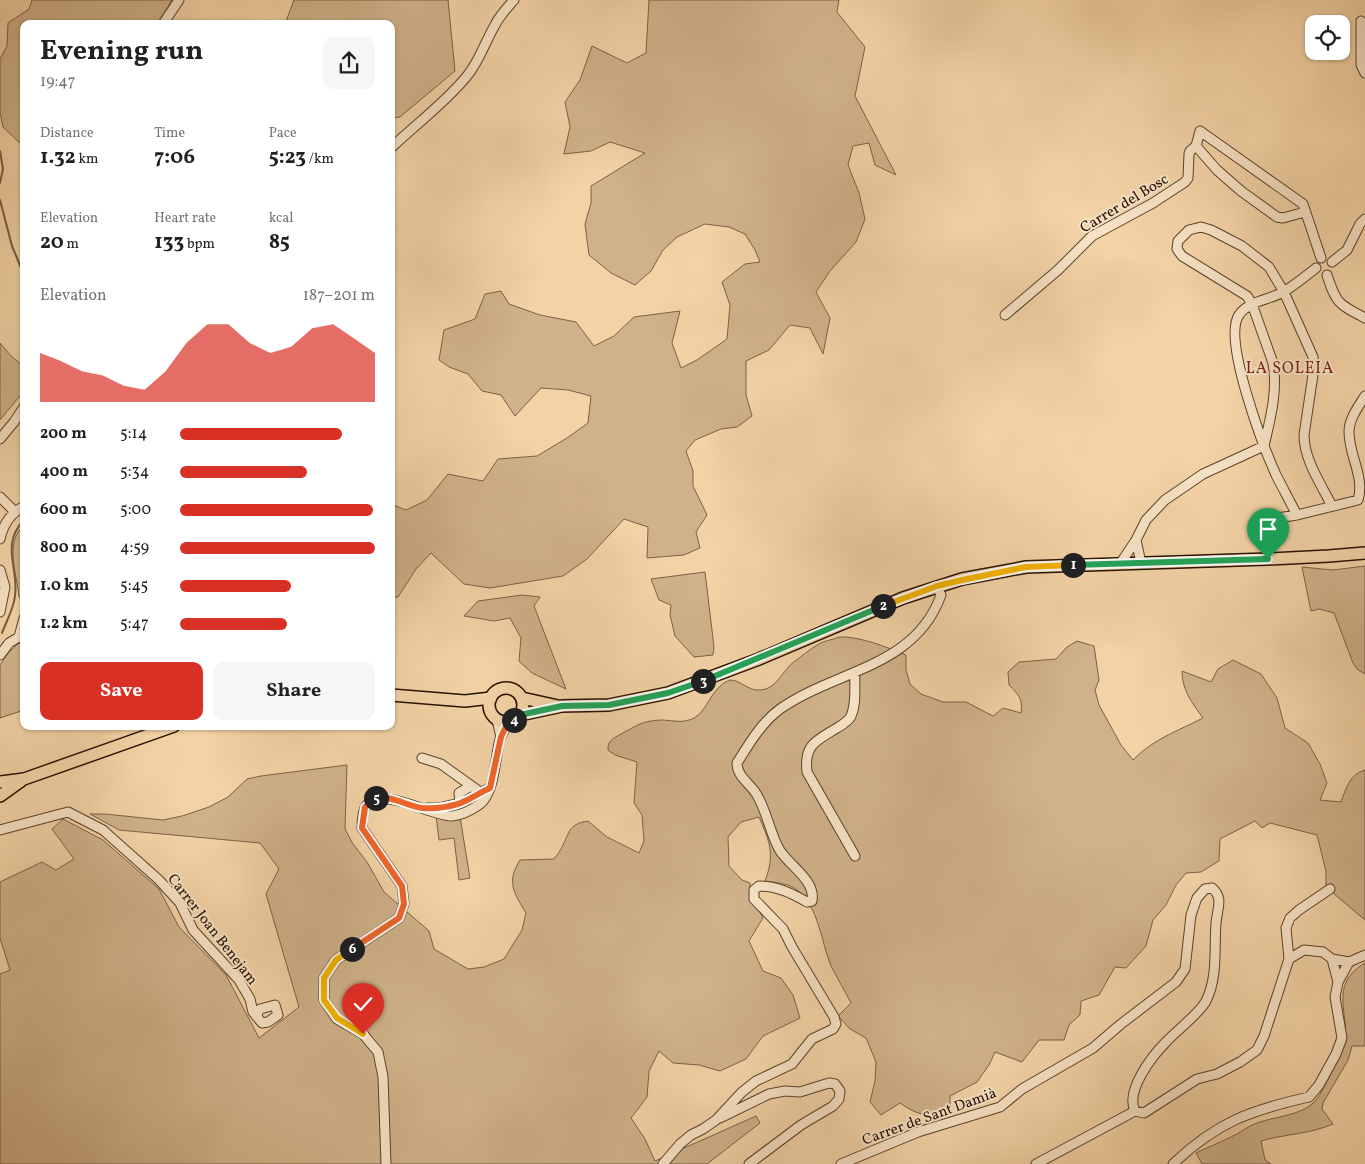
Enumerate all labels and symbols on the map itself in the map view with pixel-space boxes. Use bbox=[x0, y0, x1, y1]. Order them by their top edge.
street label: Carrer del Bosc bbox=[1077, 169, 1173, 239]
district label: LA SOLEIA bbox=[1246, 358, 1334, 380]
pin bbox=[1247, 508, 1289, 559]
pin: 1 bbox=[1060, 552, 1086, 578]
pin: 2 bbox=[870, 594, 896, 618]
pin: 3 bbox=[690, 668, 716, 694]
pin: 4 bbox=[502, 708, 526, 732]
pin: 5 bbox=[364, 786, 388, 810]
street label: Carrer Joan Benejam bbox=[162, 870, 262, 990]
pin: 6 bbox=[340, 936, 364, 962]
pin bbox=[342, 983, 384, 1034]
street label: Carrer de Sant Damià bbox=[859, 1083, 1000, 1151]

